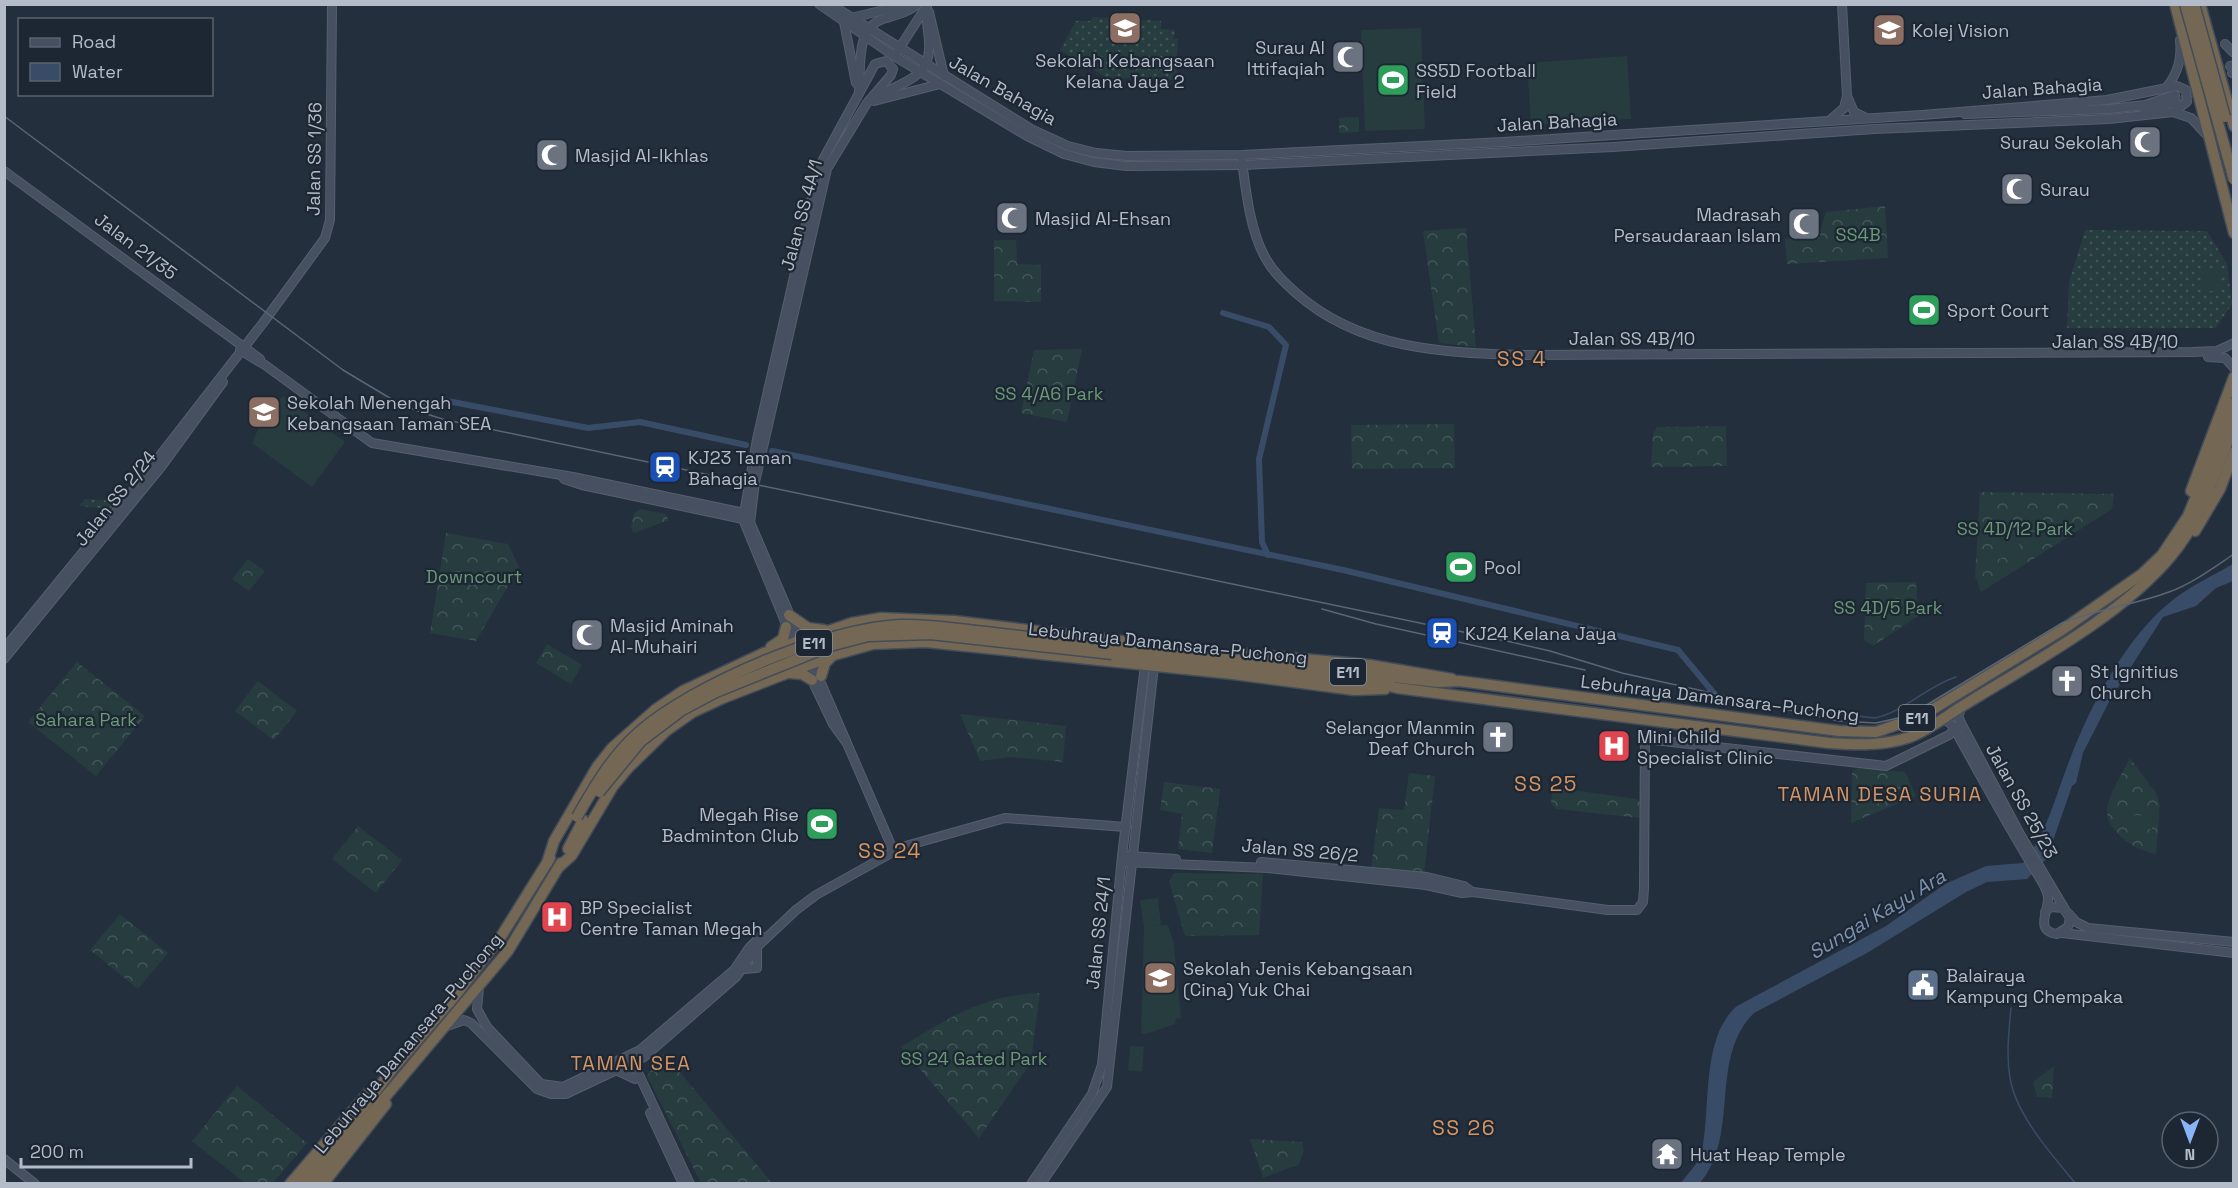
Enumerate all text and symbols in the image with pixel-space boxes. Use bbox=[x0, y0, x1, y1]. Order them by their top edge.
school or university icon: Sekolah Kebangsaan Kelana Jaya 2 bbox=[1107, 10, 1143, 46]
school or university icon: Kolej Vision bbox=[1871, 12, 1907, 48]
legend bbox=[18, 18, 213, 96]
place label: Kolej Vision bbox=[1912, 19, 2009, 42]
text: Road bbox=[72, 30, 116, 53]
place label: Surau Al Ittifaqiah bbox=[1247, 36, 1325, 80]
mosque icon: Surau Al Ittifaqiah bbox=[1330, 39, 1366, 75]
place label: Sekolah Kebangsaan Kelana Jaya 2 bbox=[1035, 49, 1215, 93]
street label: Jalan Bahagia bbox=[945, 50, 1061, 130]
place label: SS5D Football Field bbox=[1416, 59, 1536, 103]
text: Water bbox=[72, 60, 123, 83]
sports icon: SS5D Football Field bbox=[1375, 62, 1411, 98]
street label: Jalan Bahagia bbox=[1981, 72, 2103, 104]
street label: Jalan SS 1/36 bbox=[302, 102, 326, 216]
street label: Jalan Bahagia bbox=[1496, 107, 1618, 137]
mosque icon: Surau Sekolah bbox=[2127, 124, 2163, 160]
place label: Surau Sekolah bbox=[2000, 131, 2122, 154]
mosque icon: Masjid Al-Ikhlas bbox=[534, 137, 570, 173]
place label: Masjid Al-Ikhlas bbox=[575, 144, 708, 167]
street label: Jalan SS 4A/1 bbox=[775, 157, 827, 273]
mosque icon: Surau bbox=[1999, 171, 2035, 207]
place label: Surau bbox=[2040, 178, 2090, 201]
mosque icon: Masjid Al-Ehsan bbox=[994, 200, 1030, 236]
place label: Madrasah Persaudaraan Islam bbox=[1614, 203, 1781, 247]
mosque icon: Madrasah Persaudaraan Islam bbox=[1786, 206, 1822, 242]
street label: Jalan 21/35 bbox=[90, 207, 182, 285]
place label: Masjid Al-Ehsan bbox=[1035, 207, 1171, 230]
park label: SS4B bbox=[1835, 223, 1881, 246]
sports icon: Sport Court bbox=[1906, 292, 1942, 328]
place label: Sport Court bbox=[1947, 299, 2049, 322]
street label: Jalan SS 4B/10 bbox=[1569, 327, 1695, 350]
street label: Jalan SS 4B/10 bbox=[2052, 330, 2178, 353]
district label: SS 4 bbox=[1497, 345, 1547, 372]
park label: SS 4/A6 Park bbox=[995, 382, 1104, 405]
place label: Sekolah Menengah Kebangsaan Taman SEA bbox=[287, 391, 491, 435]
school or university icon: Sekolah Menengah Kebangsaan Taman SEA bbox=[246, 394, 282, 430]
street label: Jalan SS 2/24 bbox=[69, 445, 161, 551]
place label: KJ23 Taman Bahagia bbox=[688, 446, 792, 490]
station icon: KJ23 Taman Bahagia bbox=[647, 449, 683, 485]
park label: SS 4D/12 Park bbox=[1957, 517, 2074, 540]
sports icon: Pool bbox=[1443, 549, 1479, 585]
place label: Pool bbox=[1484, 556, 1521, 579]
park label: Downcourt bbox=[426, 565, 522, 588]
park label: SS 4D/5 Park bbox=[1834, 596, 1943, 619]
place label: Masjid Aminah Al-Muhairi bbox=[610, 614, 734, 658]
station icon: KJ24 Kelana Jaya bbox=[1424, 615, 1460, 651]
mosque icon: Masjid Aminah Al-Muhairi bbox=[569, 617, 605, 653]
street label: Lebuhraya Damansara–Puchong bbox=[1027, 617, 1309, 669]
place label: KJ24 Kelana Jaya bbox=[1465, 622, 1617, 645]
road number: E11 bbox=[796, 630, 832, 656]
road number: E11 bbox=[1330, 659, 1366, 685]
place label: St Ignitius Church bbox=[2090, 660, 2179, 704]
church icon: St Ignitius Church bbox=[2049, 663, 2085, 699]
street label: Lebuhraya Damansara–Puchong bbox=[1579, 669, 1861, 727]
road number: E11 bbox=[1899, 705, 1935, 731]
park label: Sahara Park bbox=[35, 708, 137, 731]
place label: Selangor Manmin Deaf Church bbox=[1326, 716, 1475, 760]
church icon: Selangor Manmin Deaf Church bbox=[1480, 719, 1516, 755]
place label: Mini Child Specialist Clinic bbox=[1637, 725, 1773, 769]
hospital icon: Mini Child Specialist Clinic bbox=[1596, 728, 1632, 764]
street label: Jalan SS 25/23 bbox=[1981, 740, 2063, 862]
district label: SS 25 bbox=[1514, 770, 1578, 797]
district label: TAMAN DESA SURIA bbox=[1777, 781, 1983, 807]
place label: Megah Rise Badminton Club bbox=[661, 803, 799, 847]
sports icon: Megah Rise Badminton Club bbox=[804, 806, 840, 842]
street label: Jalan SS 26/2 bbox=[1241, 833, 1359, 867]
district label: SS 24 bbox=[858, 837, 922, 864]
water label: Sungai Kayu Ara bbox=[1804, 863, 1951, 965]
street label: Jalan SS 24/1 bbox=[1081, 875, 1115, 991]
place label: BP Specialist Centre Taman Megah bbox=[580, 896, 763, 940]
hospital icon: BP Specialist Centre Taman Megah bbox=[539, 899, 575, 935]
street label: Lebuhraya Damansara–Puchong bbox=[309, 928, 507, 1158]
place label: Sekolah Jenis Kebangsaan (Cina) Yuk Chai bbox=[1183, 957, 1413, 1001]
school or university icon: Sekolah Jenis Kebangsaan (Cina) Yuk Chai bbox=[1142, 960, 1178, 996]
place label: Balairaya Kampung Chempaka bbox=[1946, 964, 2123, 1008]
public building icon: Balairaya Kampung Chempaka bbox=[1905, 967, 1941, 1003]
park label: SS 24 Gated Park bbox=[901, 1047, 1048, 1070]
district label: TAMAN SEA bbox=[571, 1050, 691, 1076]
north arrow bbox=[2160, 1110, 2220, 1170]
district label: SS 26 bbox=[1432, 1114, 1496, 1141]
scale bar bbox=[21, 1131, 190, 1169]
temple icon: Huat Heap Temple bbox=[1649, 1136, 1685, 1172]
text: 200 m bbox=[30, 1140, 84, 1163]
place label: Huat Heap Temple bbox=[1690, 1143, 1846, 1166]
text: N bbox=[2185, 1144, 2195, 1165]

